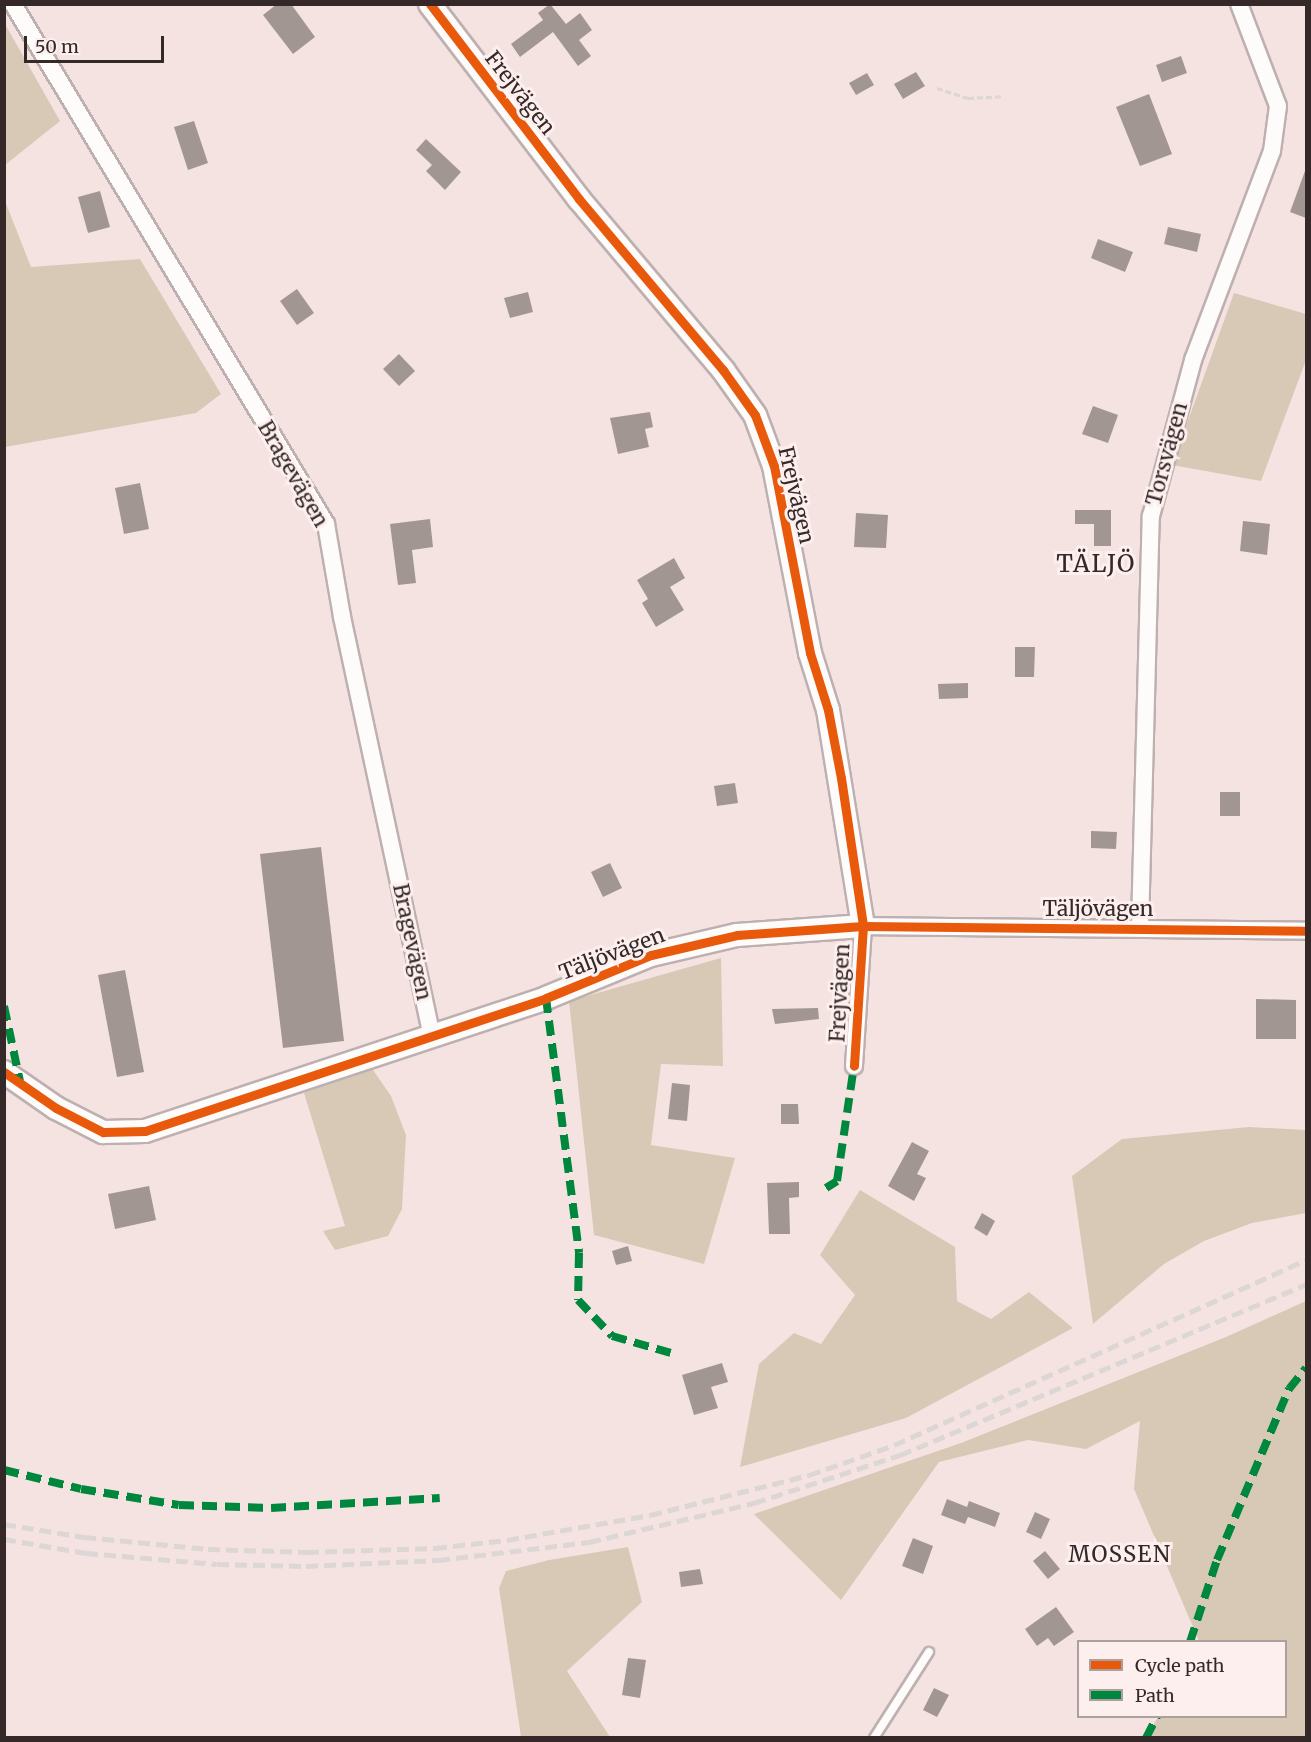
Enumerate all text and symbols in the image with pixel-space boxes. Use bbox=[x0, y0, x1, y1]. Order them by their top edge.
scale bar bbox=[27, 24, 166, 62]
text: 50 m bbox=[35, 35, 79, 58]
street label: Frejvägen bbox=[480, 46, 560, 140]
street label: Torsvägen bbox=[1141, 400, 1193, 508]
street label: Bragevägen bbox=[252, 416, 334, 532]
street label: Frejvägen bbox=[773, 444, 819, 546]
district label: TÄLJÖ bbox=[1056, 550, 1136, 578]
street label: Bragevägen bbox=[387, 881, 437, 1003]
street label: Täljövägen bbox=[1043, 896, 1153, 922]
street label: Täljövägen bbox=[556, 922, 668, 986]
street label: Frejvägen bbox=[825, 943, 855, 1043]
district label: MOSSEN bbox=[1069, 1542, 1171, 1568]
legend bbox=[1077, 1640, 1287, 1718]
text: Cycle path bbox=[1135, 1654, 1224, 1677]
text: Path bbox=[1135, 1684, 1175, 1707]

